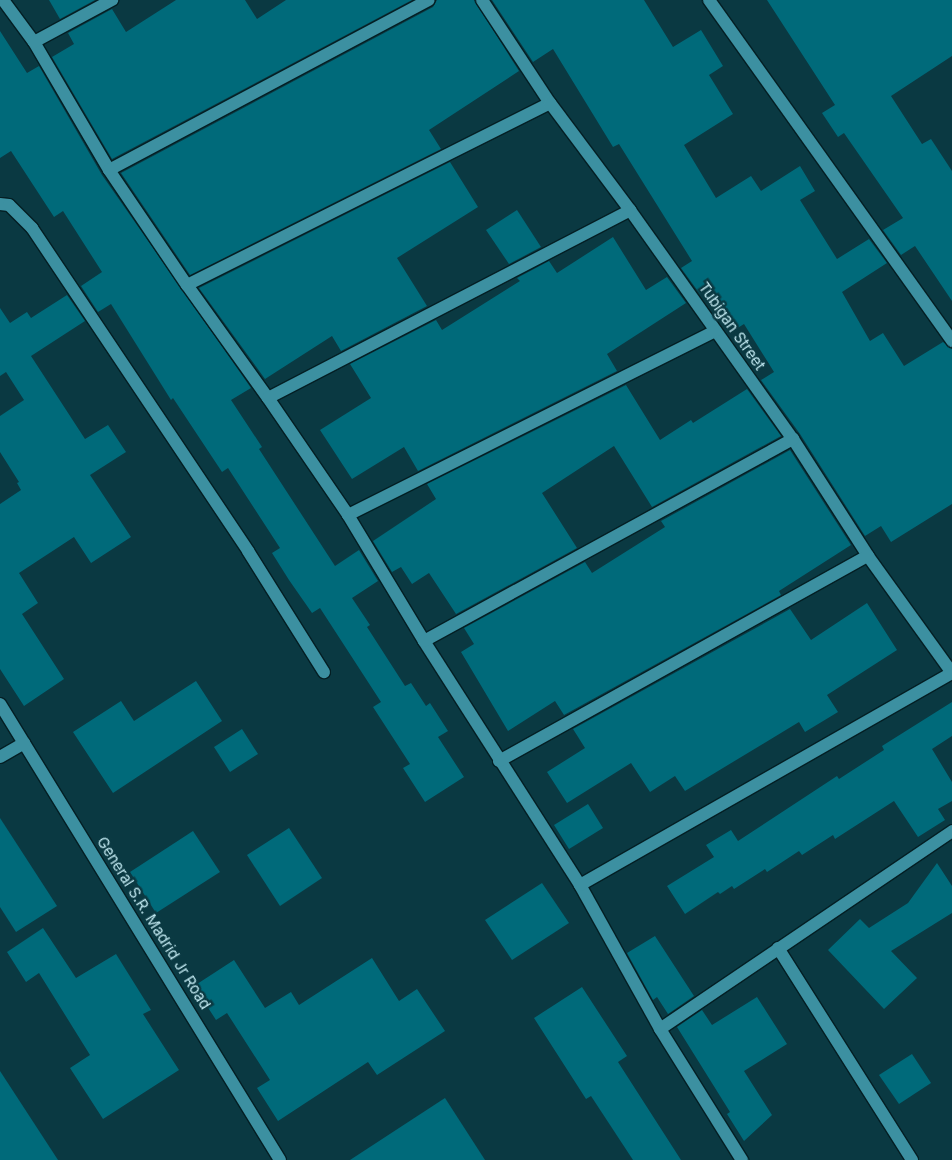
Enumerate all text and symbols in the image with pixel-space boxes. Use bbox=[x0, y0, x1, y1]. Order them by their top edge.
street label: Tubigan Street bbox=[695, 279, 769, 373]
street label: General S.R. Madrid Jr Road bbox=[93, 833, 215, 1013]

